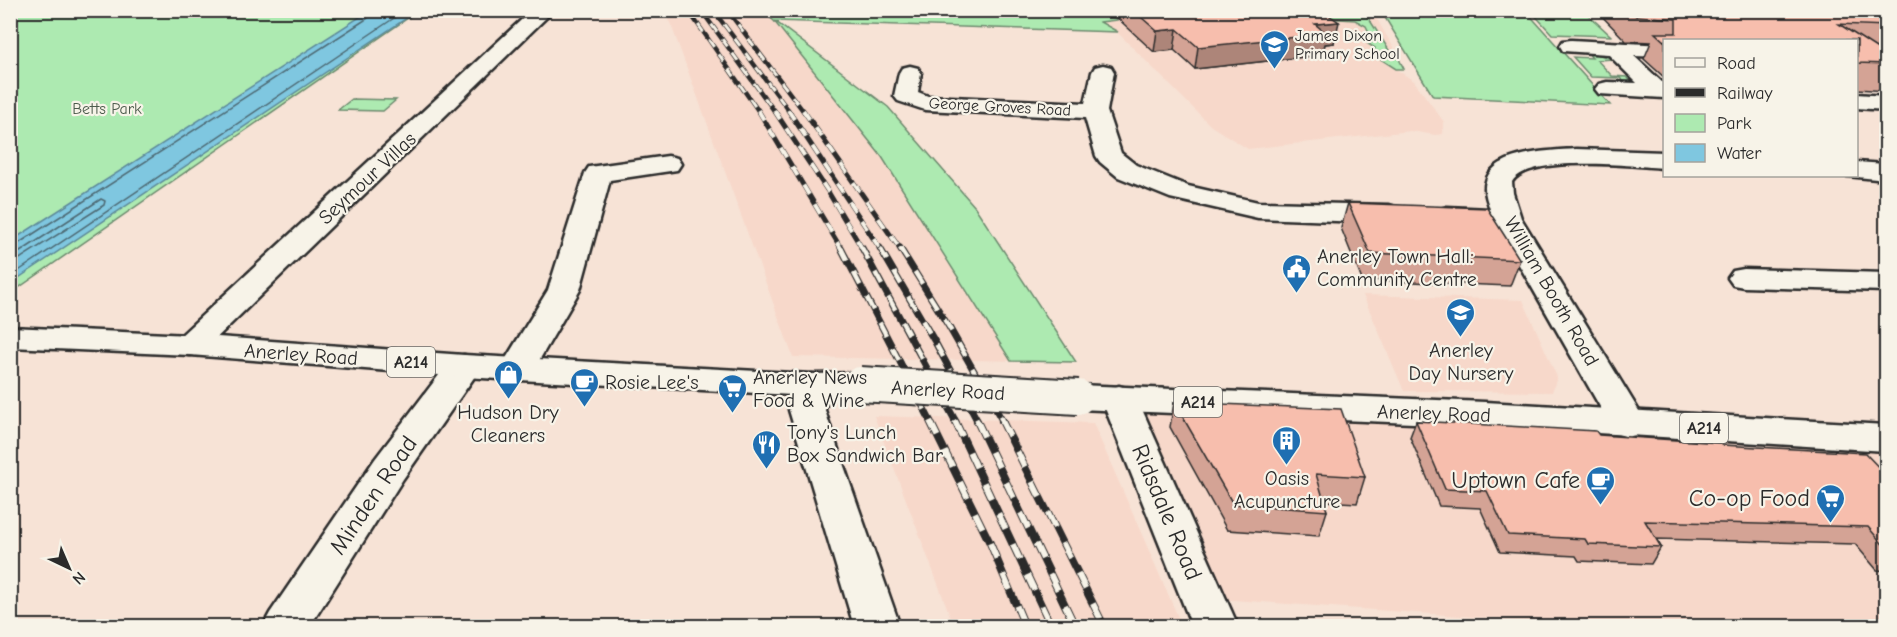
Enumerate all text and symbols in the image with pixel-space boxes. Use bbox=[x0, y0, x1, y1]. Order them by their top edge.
place label: James Dixon Primary School bbox=[1295, 27, 1400, 63]
school or university icon: James Dixon Primary School bbox=[1258, 28, 1290, 70]
legend bbox=[1663, 39, 1858, 177]
text: Road bbox=[1717, 53, 1756, 74]
text: Railway bbox=[1717, 83, 1774, 104]
street label: George Groves Road bbox=[928, 94, 1072, 120]
park label: Betts Park bbox=[72, 100, 142, 118]
text: Park bbox=[1717, 113, 1752, 134]
street label: Seymour Villas bbox=[314, 127, 421, 229]
text: Water bbox=[1717, 143, 1762, 164]
street label: William Booth Road bbox=[1500, 213, 1604, 370]
place label: Anerley Town Hall: Community Centre bbox=[1317, 245, 1477, 291]
public building icon: Anerley Town Hall: Community Centre bbox=[1280, 252, 1312, 294]
school or university icon: Anerley Day Nursery bbox=[1445, 296, 1477, 338]
street label: Anerley Road bbox=[243, 339, 359, 370]
place label: Anerley Day Nursery bbox=[1409, 339, 1514, 385]
road number: A214 bbox=[387, 347, 435, 377]
shop icon: Hudson Dry Cleaners bbox=[492, 358, 524, 400]
cafe icon: Rosie Lee's bbox=[568, 366, 600, 408]
place label: Anerley News Food & Wine bbox=[753, 366, 867, 412]
place label: Rosie Lee's bbox=[605, 371, 699, 394]
supermarket icon: Anerley News Food & Wine bbox=[716, 372, 748, 414]
street label: Anerley Road bbox=[891, 376, 1005, 405]
road number: A214 bbox=[1174, 387, 1222, 417]
street label: Anerley Road bbox=[1377, 400, 1491, 427]
place label: Hudson Dry Cleaners bbox=[457, 401, 559, 447]
road number: A214 bbox=[1680, 413, 1728, 443]
place label: Tony's Lunch Box Sandwich Bar bbox=[787, 421, 943, 467]
building icon: Oasis Acupuncture bbox=[1271, 424, 1303, 466]
restaurant icon: Tony's Lunch Box Sandwich Bar bbox=[750, 428, 782, 470]
street label: Minden Road bbox=[323, 431, 423, 559]
street label: Ridsdale Road bbox=[1126, 440, 1208, 584]
cafe icon: Uptown Cafe bbox=[1585, 464, 1617, 506]
place label: Uptown Cafe bbox=[1451, 466, 1580, 494]
place label: Oasis Acupuncture bbox=[1234, 467, 1340, 513]
supermarket icon: Co-op Food bbox=[1815, 482, 1847, 524]
place label: Co-op Food bbox=[1689, 484, 1810, 512]
north arrow bbox=[39, 538, 99, 598]
text: N bbox=[69, 568, 89, 588]

